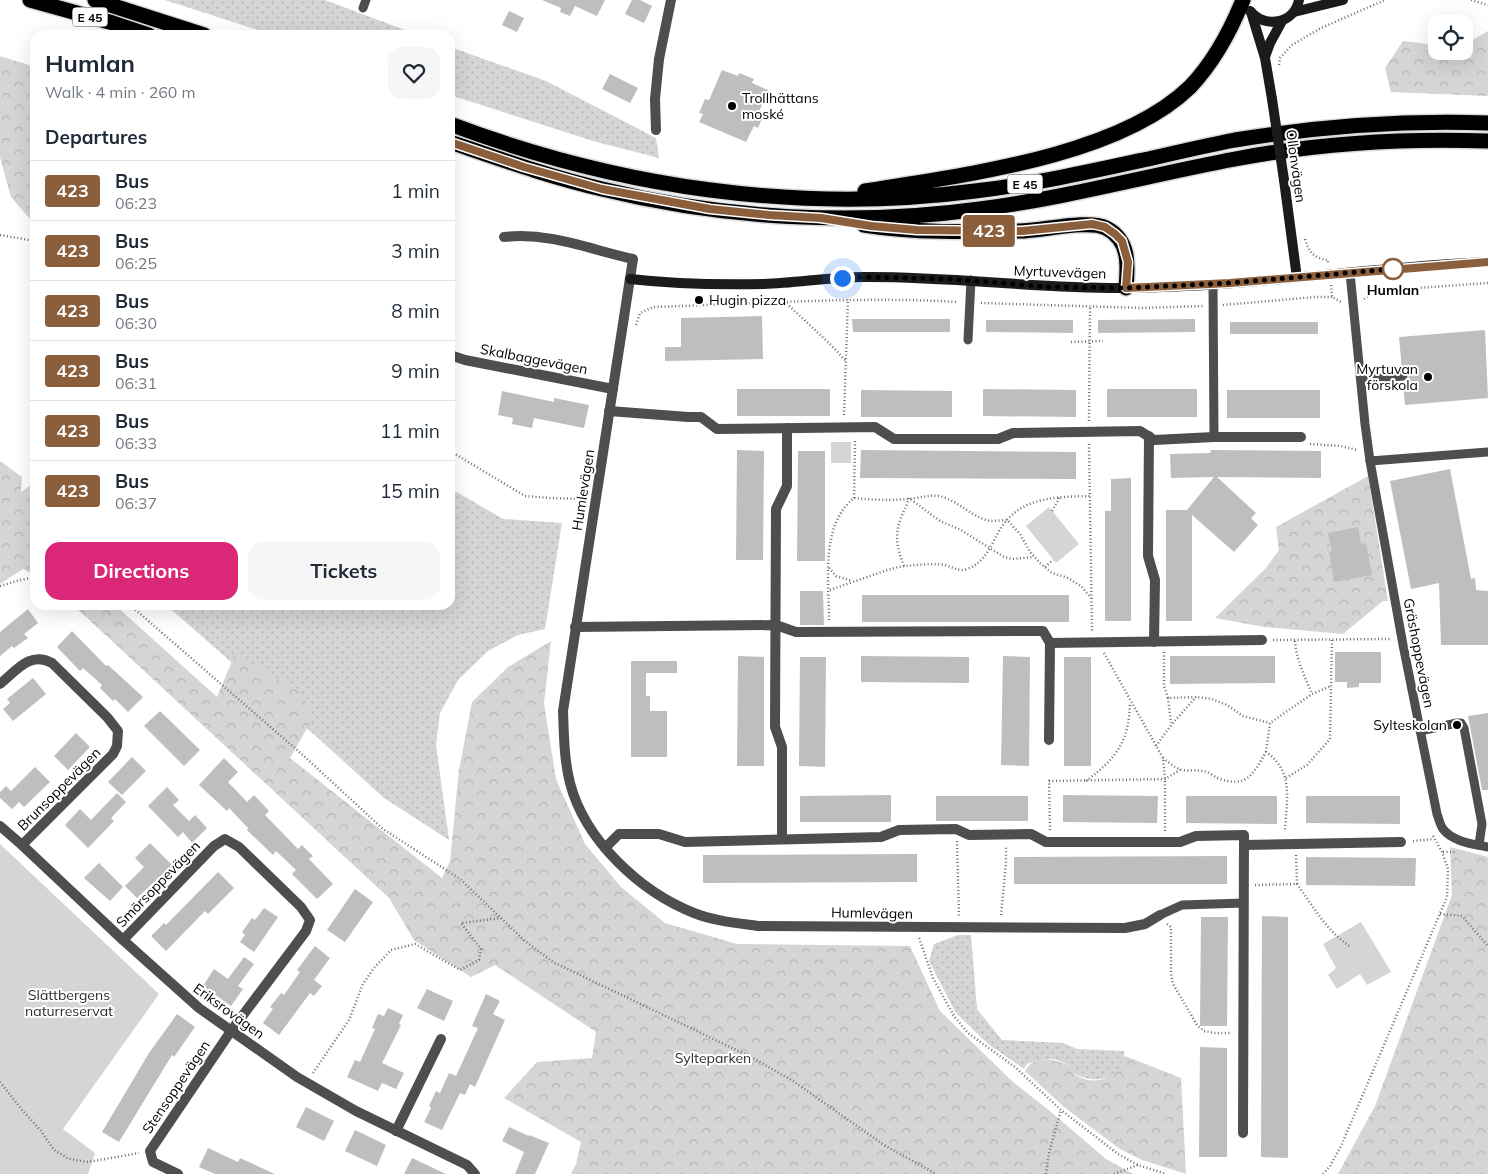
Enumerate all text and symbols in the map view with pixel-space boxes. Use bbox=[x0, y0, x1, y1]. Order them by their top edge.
road number: E 45 bbox=[72, 8, 108, 26]
map controls bbox=[1428, 15, 1473, 60]
button: locate bbox=[1428, 15, 1473, 60]
button: heart bbox=[388, 47, 440, 99]
text: Humlan bbox=[45, 48, 135, 78]
text: Walk · 4 min · 260 m bbox=[45, 82, 196, 102]
place label: Trollhättans moské bbox=[742, 89, 819, 123]
marker: Trollhättans moské bbox=[726, 100, 738, 112]
text: Departures bbox=[45, 125, 147, 149]
street label: Ollonvägen bbox=[1282, 128, 1310, 204]
text: Bus bbox=[115, 169, 149, 193]
road number: E 45 bbox=[1008, 174, 1042, 193]
text: 423 bbox=[56, 179, 89, 202]
text: 1 min bbox=[391, 179, 440, 203]
text: 06:23 bbox=[115, 193, 157, 213]
line badge: 423 bbox=[960, 215, 1018, 247]
text: 423 bbox=[973, 219, 1005, 242]
text: Bus bbox=[115, 229, 149, 253]
text: 423 bbox=[56, 239, 89, 262]
text: 3 min bbox=[391, 239, 440, 263]
text: 06:25 bbox=[115, 253, 157, 273]
marker: Humlan bbox=[1382, 258, 1404, 280]
street label: Myrtuvevägen bbox=[1013, 261, 1107, 283]
your location bbox=[830, 266, 855, 291]
place label: Humlan bbox=[1367, 281, 1419, 299]
text: Bus bbox=[115, 289, 149, 313]
place label: Hugin pizza bbox=[709, 291, 786, 309]
marker: Hugin pizza bbox=[693, 294, 705, 306]
text: 423 bbox=[56, 299, 89, 322]
text: 8 min bbox=[391, 299, 440, 323]
text: 06:30 bbox=[115, 313, 157, 333]
street label: Skalbaggevägen bbox=[479, 340, 589, 378]
text: Bus bbox=[115, 349, 149, 373]
text: 423 bbox=[56, 359, 89, 382]
text: 9 min bbox=[391, 359, 440, 383]
place label: Myrtuvan förskola bbox=[1356, 360, 1418, 394]
marker: Myrtuvan förskola bbox=[1422, 371, 1434, 383]
text: 06:31 bbox=[115, 373, 157, 393]
text: Bus bbox=[115, 409, 149, 433]
text: 423 bbox=[56, 419, 89, 442]
text: 11 min bbox=[380, 419, 440, 443]
text: 06:33 bbox=[115, 433, 157, 453]
street label: Humlevägen bbox=[568, 448, 598, 532]
text: Bus bbox=[115, 469, 149, 493]
text: 423 bbox=[56, 479, 89, 502]
text: 15 min bbox=[380, 479, 440, 503]
text: 06:37 bbox=[115, 493, 157, 513]
button: Directions bbox=[45, 542, 238, 600]
button: Tickets bbox=[248, 542, 440, 600]
street label: Gräshoppevägen bbox=[1400, 597, 1438, 709]
place label: Sylteskolan bbox=[1373, 716, 1447, 734]
marker: Sylteskolan bbox=[1451, 719, 1463, 731]
street label: Brunsoppevägen bbox=[14, 744, 104, 834]
street label: Smörsoppevägen bbox=[112, 837, 204, 931]
street label: Humlevägen bbox=[831, 903, 913, 923]
street label: Eriksrovägen bbox=[190, 979, 268, 1043]
park label: Slättbergens naturreservat bbox=[25, 986, 113, 1020]
street label: Stensoppevägen bbox=[138, 1037, 214, 1137]
park label: Sylteparken bbox=[675, 1049, 751, 1067]

